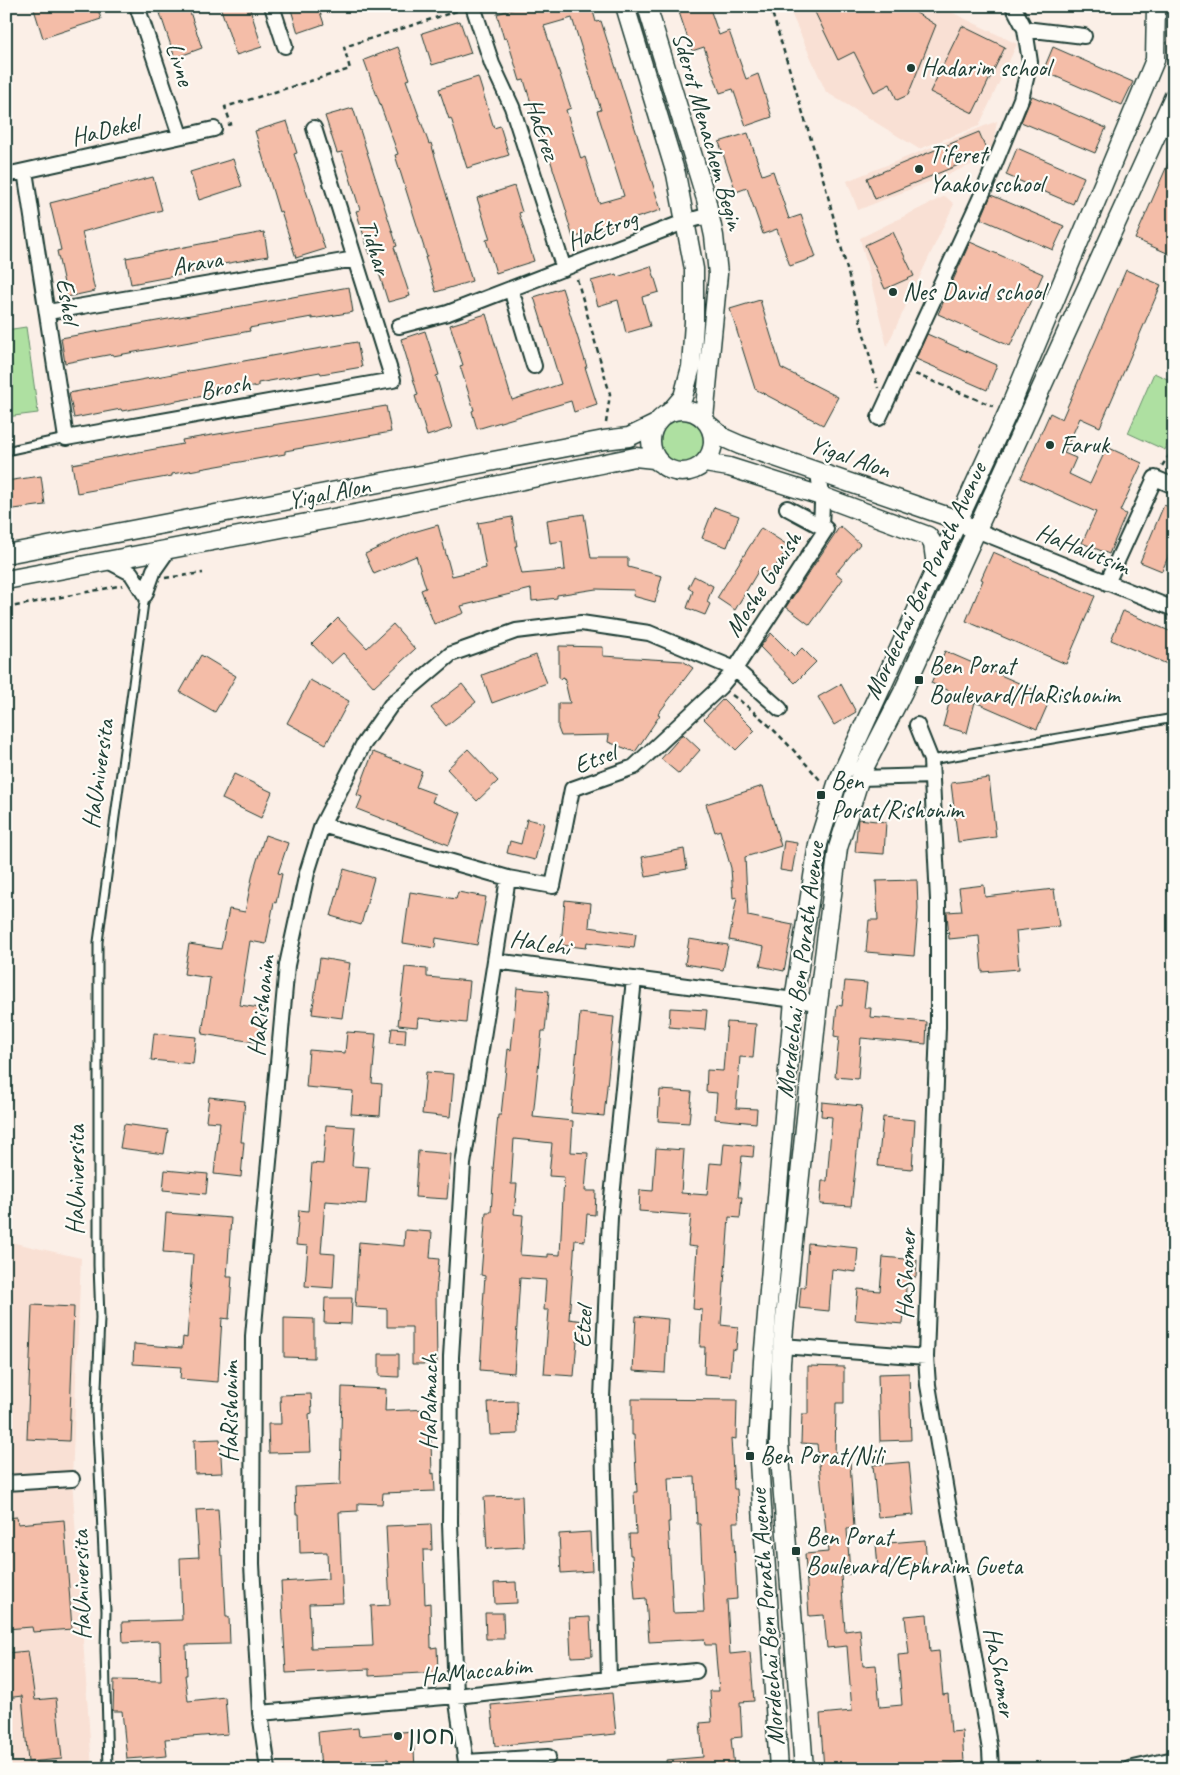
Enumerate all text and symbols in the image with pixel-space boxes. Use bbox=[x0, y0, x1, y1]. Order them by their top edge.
street label: Sderot Menachem Begin bbox=[664, 28, 752, 235]
street label: Livne bbox=[158, 38, 203, 91]
place label: Hadarim school bbox=[921, 52, 1055, 84]
marker: Hadarim school bbox=[905, 62, 917, 74]
street label: HaErez bbox=[517, 94, 568, 166]
street label: HaDekel bbox=[68, 106, 147, 153]
place label: Tiferet Yaakov school bbox=[929, 139, 1048, 200]
marker: Tiferet Yaakov school bbox=[913, 163, 925, 175]
street label: HaEtrog bbox=[562, 201, 644, 258]
street label: Tidhar bbox=[351, 215, 399, 281]
street label: Arava bbox=[169, 243, 227, 283]
street label: Eshel bbox=[49, 276, 88, 331]
place label: Nes David school bbox=[903, 276, 1050, 308]
marker: Nes David school bbox=[887, 286, 899, 298]
street label: Brosh bbox=[197, 367, 253, 407]
street label: Yigal Alon bbox=[805, 428, 895, 486]
place label: Faruk bbox=[1060, 429, 1111, 461]
marker: Faruk bbox=[1044, 439, 1056, 451]
street label: Mordechai Ben Porath Avenue bbox=[856, 456, 995, 704]
street label: Yigal Alon bbox=[285, 469, 374, 517]
street label: HaHalutsim bbox=[1032, 516, 1136, 583]
street label: Moshe Ganish bbox=[717, 524, 810, 643]
place label: Ben Porat Boulevard/HaRishonim bbox=[929, 650, 1121, 711]
marker: Ben Porat Boulevard/HaRishonim bbox=[913, 674, 925, 686]
street label: HaUniversita bbox=[75, 715, 122, 831]
street label: Etsel bbox=[569, 735, 625, 782]
place label: Ben Porat/Rishonim bbox=[831, 765, 965, 826]
marker: Ben Porat/Rishonim bbox=[815, 789, 827, 801]
street label: Mordechai Ben Porath Avenue bbox=[768, 838, 832, 1100]
street label: HaLehi bbox=[508, 922, 576, 965]
street label: HaRishonim bbox=[240, 952, 282, 1058]
street label: HaUniversita bbox=[60, 1123, 92, 1235]
street label: HaShomer bbox=[888, 1226, 924, 1320]
street label: Etzel bbox=[566, 1301, 600, 1349]
street label: HaPalmach bbox=[412, 1352, 446, 1450]
street label: HaRishonim bbox=[214, 1360, 246, 1462]
place label: Ben Porat/Nili bbox=[760, 1440, 887, 1472]
marker: Ben Porat/Nili bbox=[744, 1450, 756, 1462]
street label: Mordechai Ben Porath Avenue bbox=[742, 1486, 792, 1747]
place label: Ben Porat Boulevard/Ephraim Gueta bbox=[806, 1521, 1024, 1582]
street label: HaUniversita bbox=[64, 1528, 98, 1640]
marker: Ben Porat Boulevard/Ephraim Gueta bbox=[790, 1545, 802, 1557]
street label: HaShomer bbox=[976, 1625, 1024, 1721]
street label: HaMaccabim bbox=[419, 1649, 535, 1693]
place label: חסון bbox=[408, 1720, 455, 1752]
marker: חסון bbox=[392, 1730, 404, 1742]

